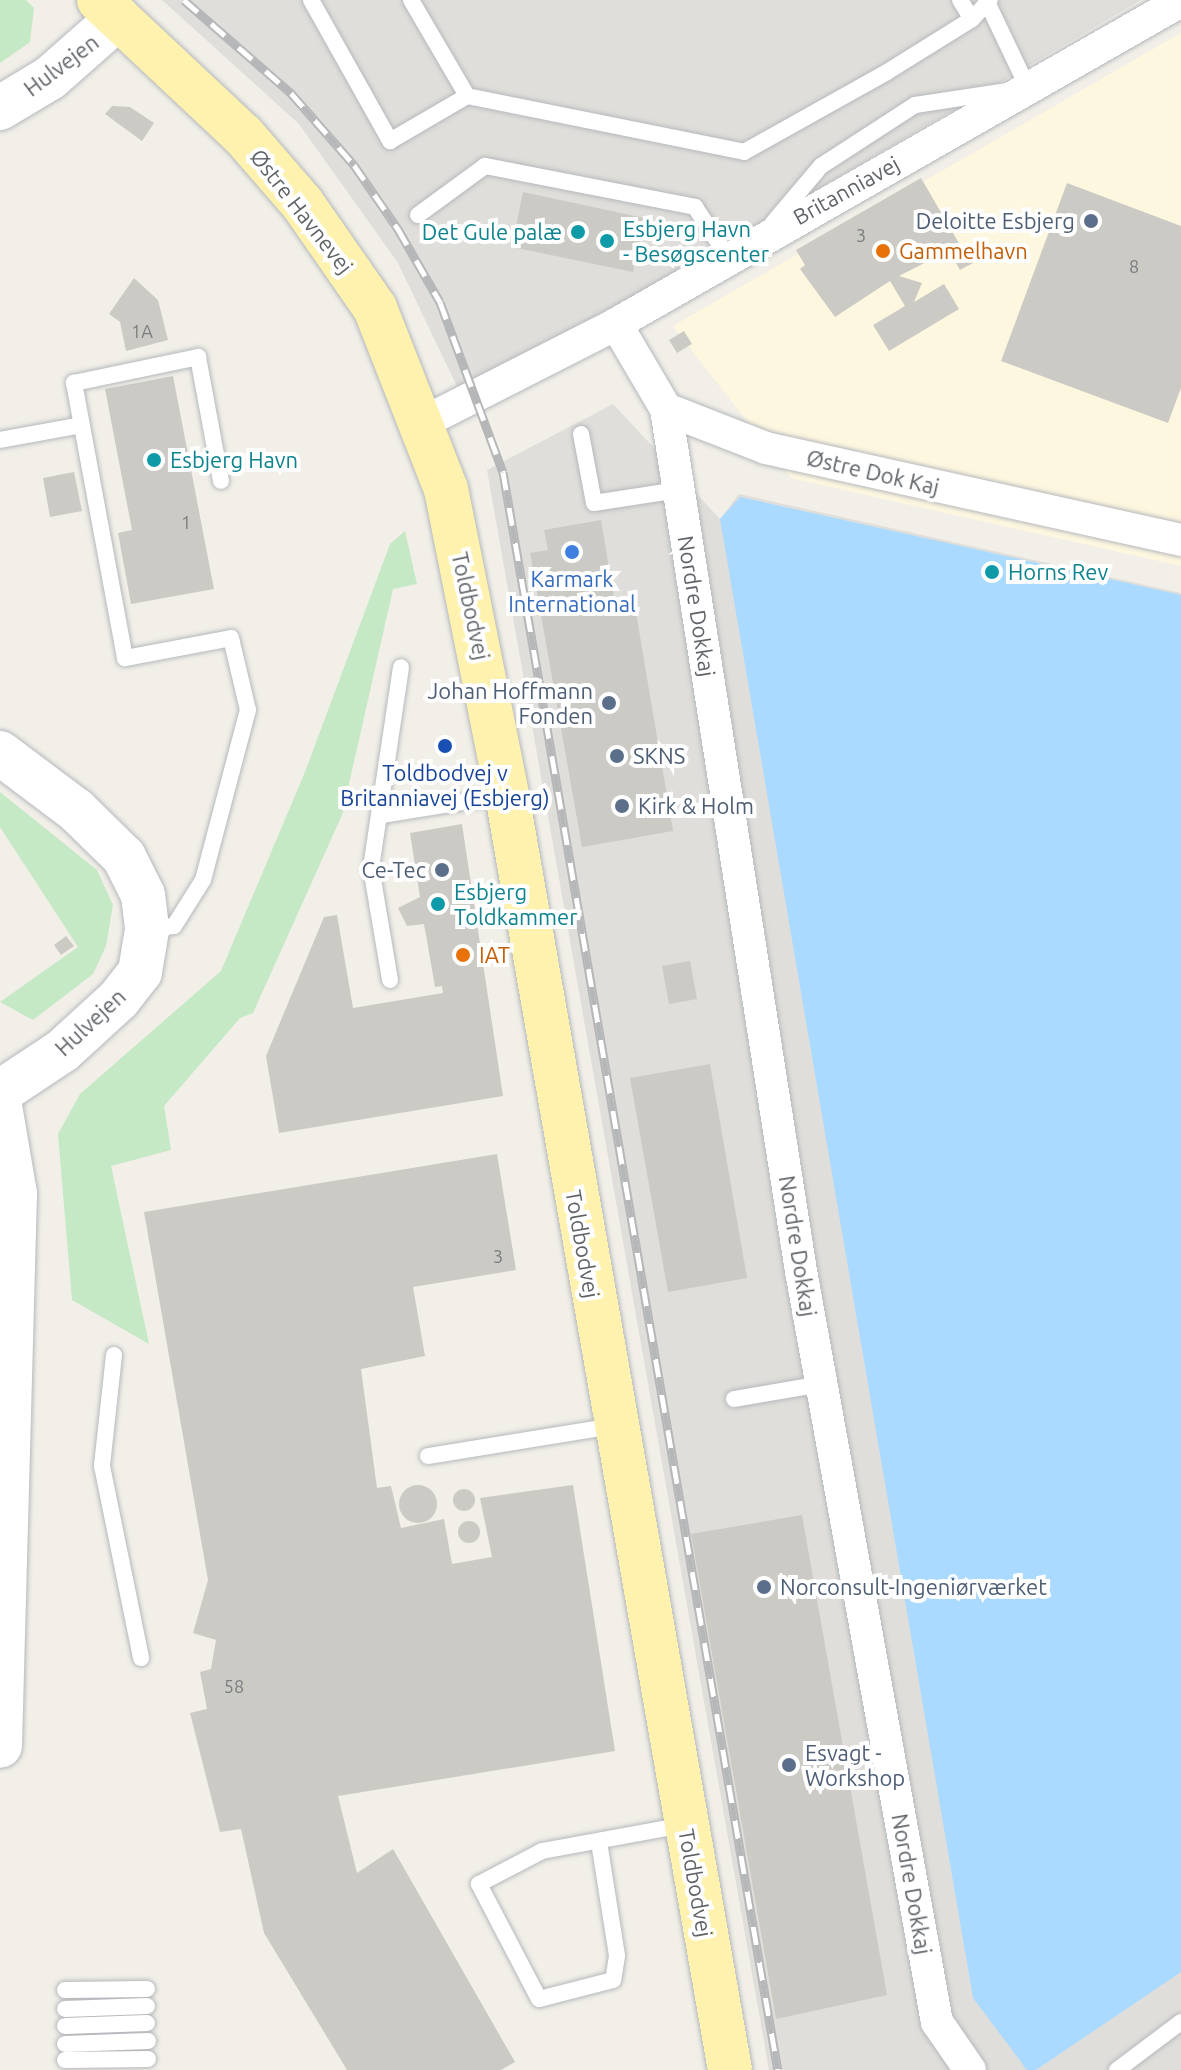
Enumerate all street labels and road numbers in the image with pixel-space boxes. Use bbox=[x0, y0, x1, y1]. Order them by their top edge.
street label: Hulvejen bbox=[19, 28, 103, 102]
street label: Østre Havnevej bbox=[245, 143, 359, 279]
street label: Britanniavej bbox=[788, 150, 904, 230]
street label: Østre Dok Kaj bbox=[804, 444, 942, 500]
street label: Nordre Dokkaj bbox=[673, 534, 721, 678]
street label: Toldbodvej bbox=[447, 550, 495, 662]
street label: Hulvejen bbox=[49, 983, 131, 1061]
street label: Nordre Dokkaj bbox=[774, 1174, 822, 1318]
street label: Toldbodvej bbox=[560, 1188, 606, 1300]
street label: Nordre Dokkaj bbox=[887, 1812, 937, 1956]
street label: Toldbodvej bbox=[673, 1827, 719, 1939]

